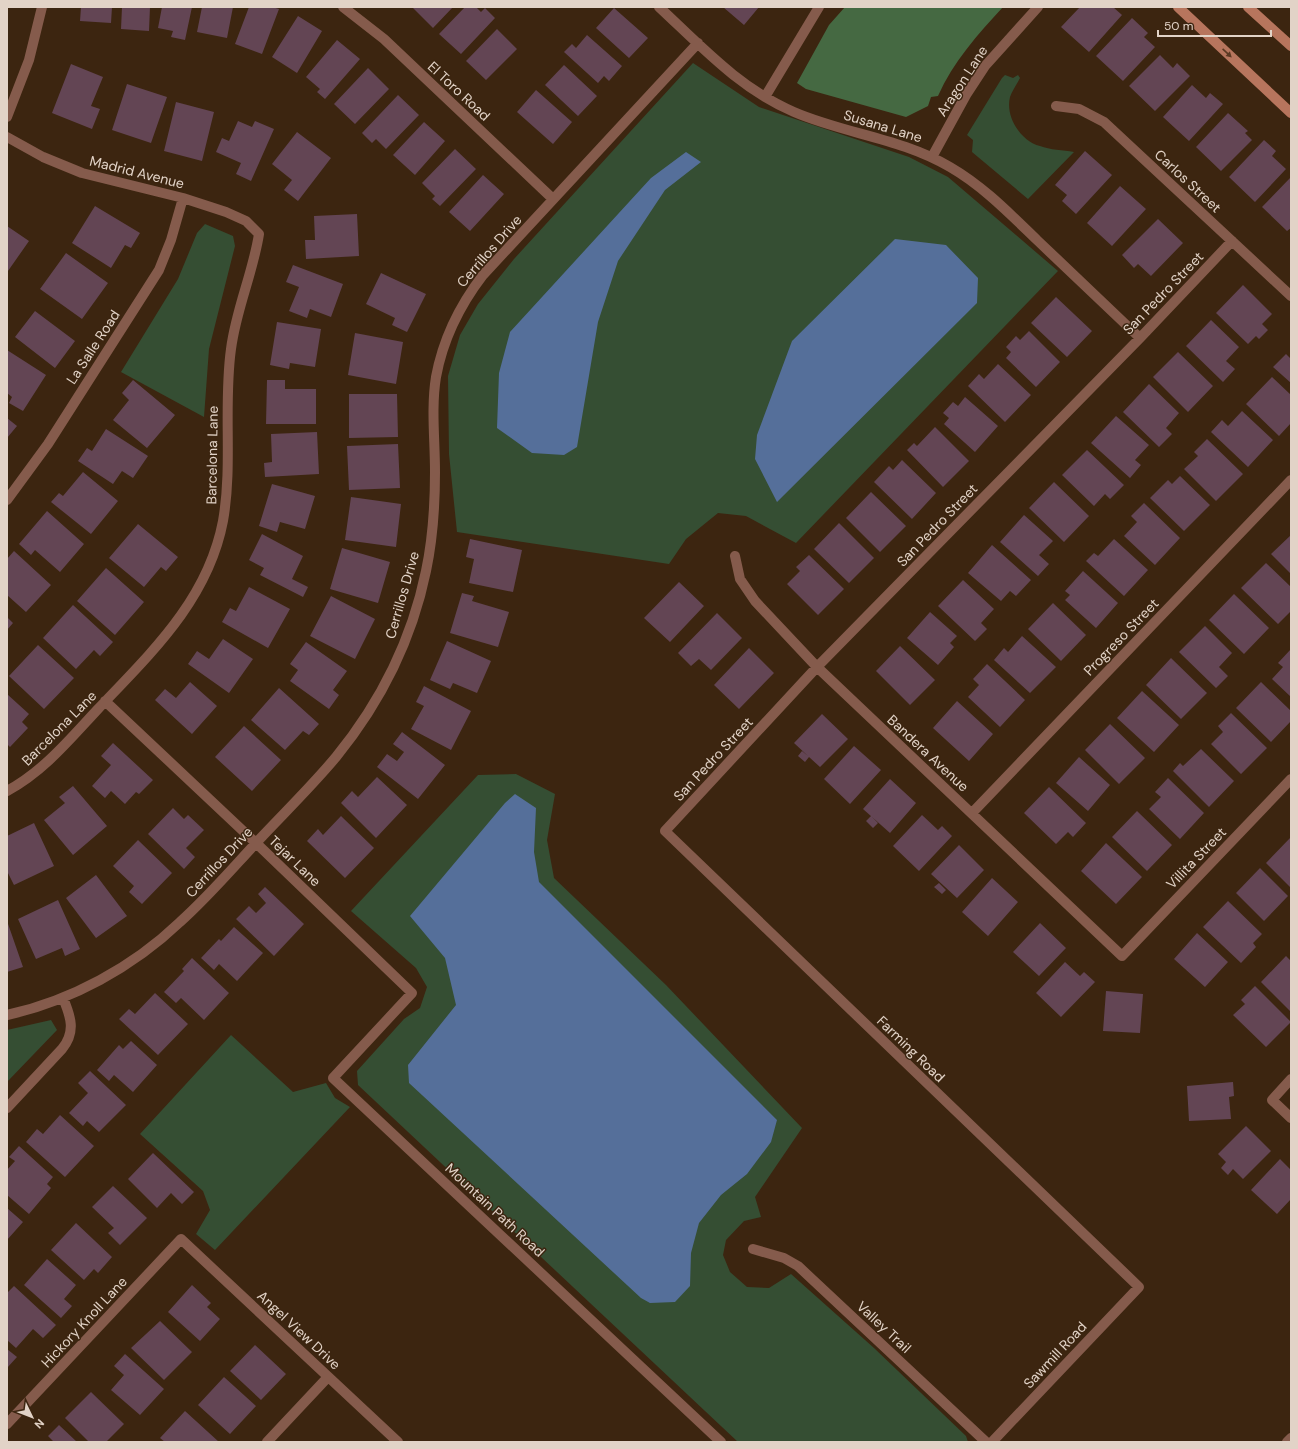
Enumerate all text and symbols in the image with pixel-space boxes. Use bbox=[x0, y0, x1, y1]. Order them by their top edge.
scale bar bbox=[1158, 12, 1271, 38]
text: 50 m bbox=[1164, 18, 1193, 34]
street label: Aragon Lane bbox=[932, 42, 992, 120]
one-way arrow bbox=[1222, 48, 1232, 58]
street label: El Toro Road bbox=[424, 57, 494, 125]
street label: Susana Lane bbox=[842, 106, 924, 146]
street label: Carlos Street bbox=[1151, 146, 1225, 216]
street label: Madrid Avenue bbox=[88, 152, 186, 192]
street label: Cerrillos Drive bbox=[453, 211, 525, 291]
street label: San Pedro Street bbox=[1119, 248, 1207, 338]
street label: La Salle Road bbox=[62, 306, 124, 388]
street label: Barcelona Lane bbox=[202, 405, 222, 505]
street label: San Pedro Street bbox=[893, 480, 981, 570]
street label: Cerrillos Drive bbox=[381, 549, 423, 641]
street label: Progreso Street bbox=[1080, 595, 1162, 679]
street label: Barcelona Lane bbox=[18, 687, 100, 769]
street label: Bandera Avenue bbox=[883, 711, 973, 795]
street label: San Pedro Street bbox=[669, 713, 757, 805]
street label: Cerrillos Drive bbox=[182, 823, 256, 901]
street label: Villita Street bbox=[1162, 823, 1230, 893]
street label: Tejar Lane bbox=[265, 832, 325, 890]
street label: Farming Road bbox=[873, 1012, 949, 1086]
street label: Mountain Path Road bbox=[442, 1159, 548, 1261]
street label: Hickory Knoll Lane bbox=[37, 1273, 131, 1371]
street label: Angel View Drive bbox=[254, 1287, 345, 1373]
street label: Valley Trail bbox=[853, 1297, 915, 1357]
street label: Sawmill Road bbox=[1020, 1318, 1090, 1392]
north arrow bbox=[12, 1397, 52, 1437]
text: N bbox=[31, 1416, 47, 1432]

